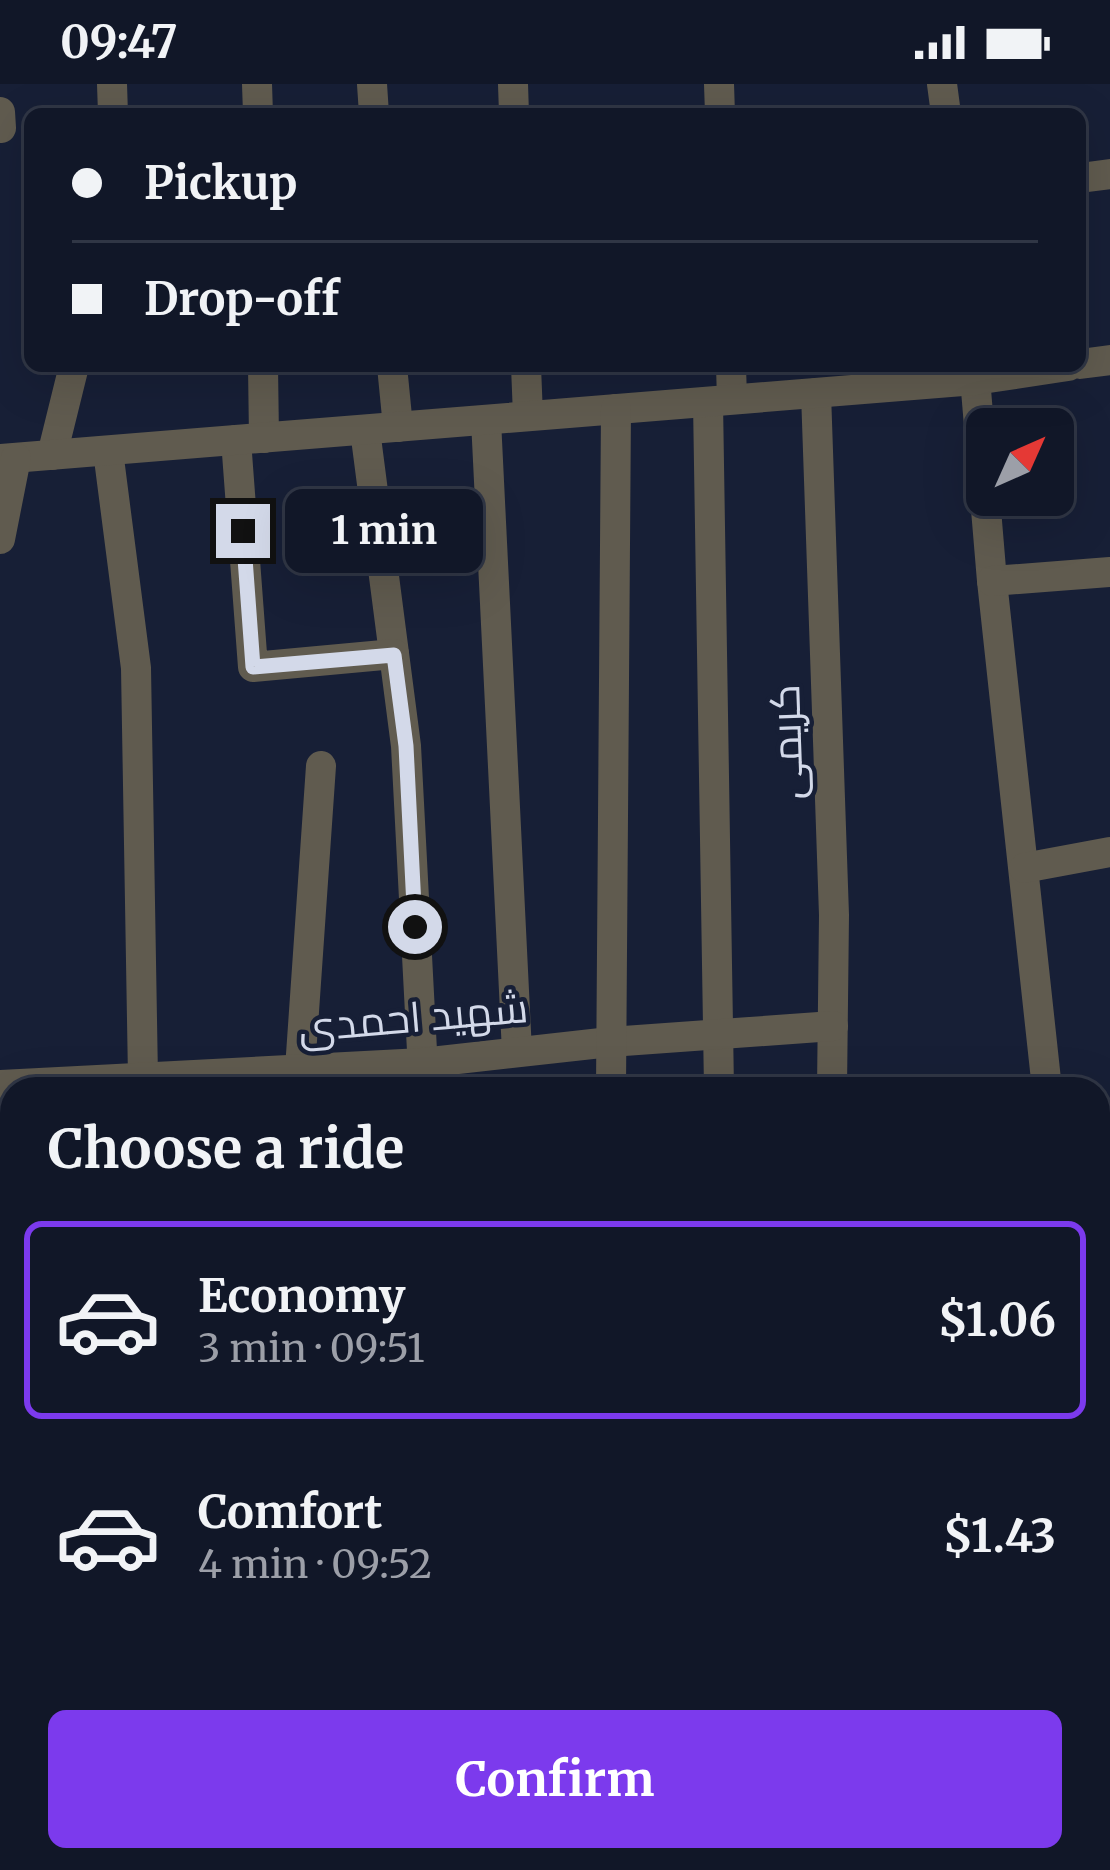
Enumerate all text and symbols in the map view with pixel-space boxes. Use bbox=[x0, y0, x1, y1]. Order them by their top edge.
text: 09:47 bbox=[60, 14, 178, 70]
text: Pickup bbox=[144, 155, 298, 211]
text: Drop-off bbox=[144, 271, 339, 327]
north arrow bbox=[966, 408, 1074, 516]
map controls bbox=[966, 408, 1074, 516]
callout: 1 min bbox=[285, 489, 483, 573]
route end bbox=[216, 504, 270, 558]
text: 1 min bbox=[331, 506, 437, 555]
street label: کریمی bbox=[758, 683, 814, 801]
route start bbox=[388, 900, 442, 954]
street label: شهید احمدی bbox=[296, 981, 530, 1053]
text: Choose a ride bbox=[48, 1115, 404, 1183]
icon: car bbox=[54, 1266, 162, 1374]
text: Economy bbox=[198, 1268, 406, 1324]
text: $1.06 bbox=[938, 1292, 1056, 1348]
text: 3 min · 09:51 bbox=[198, 1324, 425, 1373]
icon: car bbox=[54, 1482, 162, 1590]
text: Comfort bbox=[198, 1484, 382, 1540]
text: $1.43 bbox=[943, 1508, 1056, 1564]
text: 4 min · 09:52 bbox=[198, 1540, 432, 1589]
button: Confirm bbox=[48, 1710, 1062, 1848]

